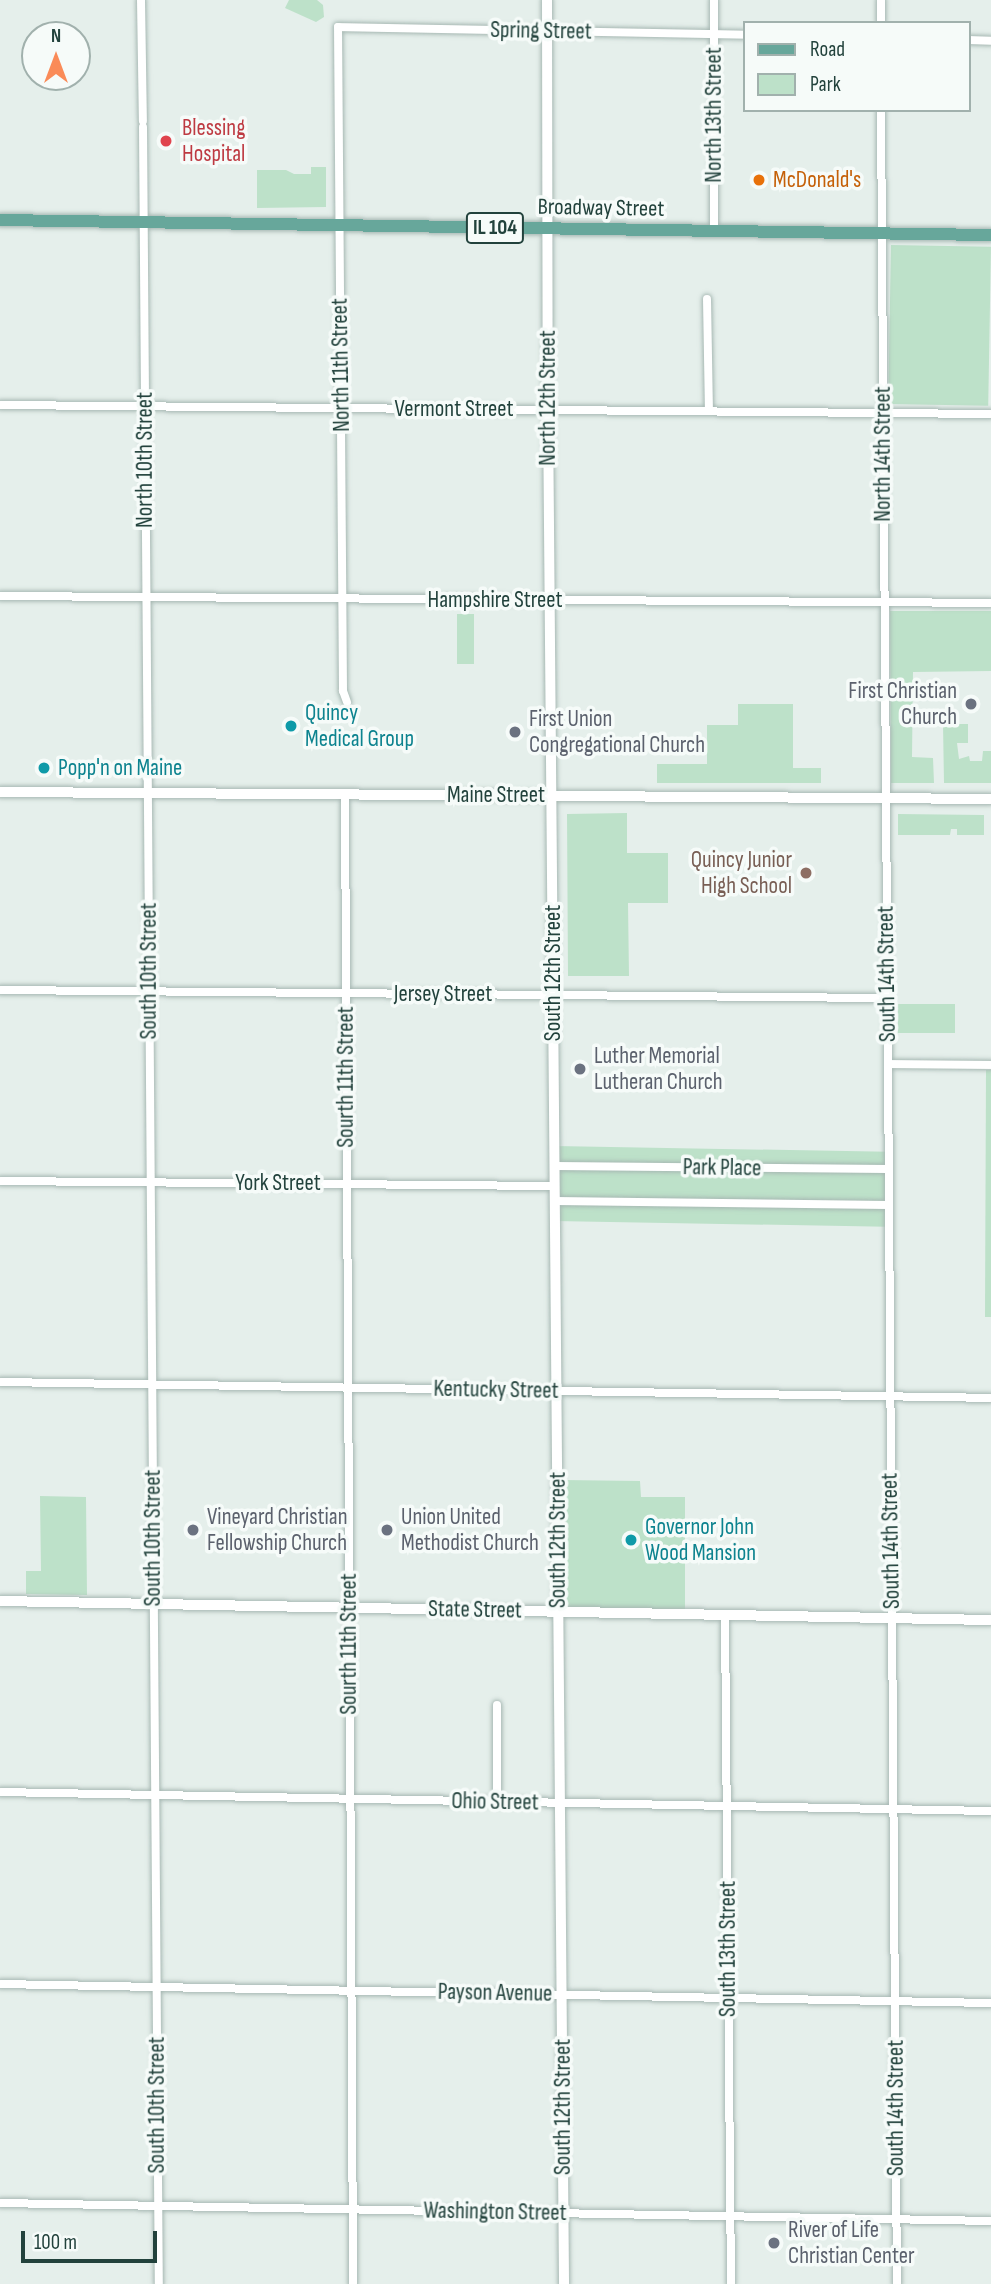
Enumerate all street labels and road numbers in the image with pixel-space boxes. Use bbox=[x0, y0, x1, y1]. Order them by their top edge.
street label: Spring Street bbox=[490, 16, 592, 46]
street label: North 13th Street bbox=[700, 47, 728, 183]
street label: Broadway Street bbox=[537, 193, 665, 223]
road number: IL 104 bbox=[465, 210, 525, 246]
street label: North 11th Street bbox=[326, 298, 356, 432]
street label: North 12th Street bbox=[534, 330, 562, 466]
street label: North 14th Street bbox=[869, 386, 897, 522]
street label: North 10th Street bbox=[131, 392, 159, 528]
street label: Vermont Street bbox=[394, 395, 514, 423]
street label: Hampshire Street bbox=[428, 586, 562, 614]
street label: Maine Street bbox=[447, 781, 545, 809]
street label: South 10th Street bbox=[135, 903, 163, 1039]
street label: South 12th Street bbox=[539, 905, 567, 1041]
street label: South 14th Street bbox=[872, 906, 902, 1042]
street label: Jersey Street bbox=[394, 980, 492, 1008]
street label: Sourth 11th Street bbox=[332, 1006, 360, 1148]
street label: Park Place bbox=[683, 1154, 761, 1182]
street label: York Street bbox=[235, 1169, 321, 1197]
street label: Kentucky Street bbox=[433, 1375, 559, 1405]
street label: South 10th Street bbox=[139, 1470, 167, 1606]
street label: South 12th Street bbox=[544, 1472, 572, 1608]
street label: South 14th Street bbox=[876, 1473, 906, 1609]
street label: Sourth 11th Street bbox=[335, 1573, 363, 1715]
street label: State Street bbox=[428, 1595, 522, 1625]
street label: Ohio Street bbox=[451, 1787, 539, 1817]
street label: South 13th Street bbox=[714, 1881, 742, 2017]
street label: Payson Avenue bbox=[438, 1978, 552, 2008]
street label: South 10th Street bbox=[143, 2037, 171, 2173]
street label: South 12th Street bbox=[549, 2039, 577, 2175]
street label: South 14th Street bbox=[882, 2040, 910, 2176]
street label: Washington Street bbox=[423, 2197, 567, 2227]

